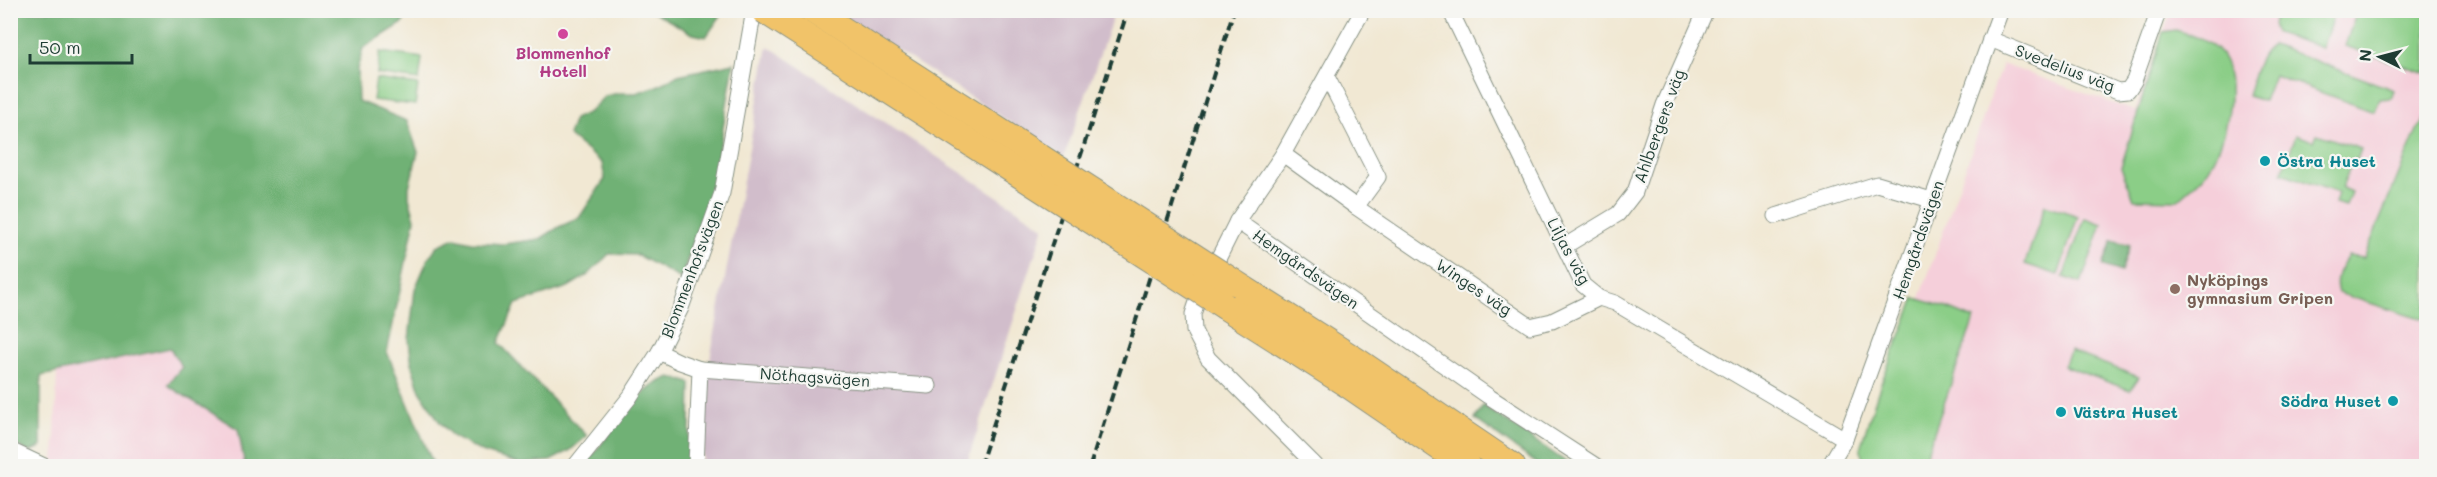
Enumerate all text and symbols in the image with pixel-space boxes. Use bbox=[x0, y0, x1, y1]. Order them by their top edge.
scale bar bbox=[30, 27, 132, 65]
marker: Blommenhof Hotell bbox=[556, 27, 570, 41]
north arrow bbox=[2350, 27, 2410, 87]
text: 50 m bbox=[39, 35, 81, 59]
street label: Svedelius väg bbox=[2012, 39, 2118, 96]
place label: Blommenhof Hotell bbox=[516, 42, 612, 81]
text: N bbox=[2354, 48, 2376, 63]
street label: Ahlbergers väg bbox=[1628, 66, 1689, 186]
place label: Östra Huset bbox=[2277, 150, 2376, 171]
marker: Östra Huset bbox=[2258, 154, 2272, 168]
street label: Hemgårdsvägen bbox=[1887, 177, 1948, 302]
street label: Blommenhofsvägen bbox=[656, 197, 728, 341]
street label: Liljas väg bbox=[1543, 214, 1596, 288]
street label: Hemgårdsvägen bbox=[1249, 224, 1364, 313]
street label: Winges väg bbox=[1432, 254, 1516, 320]
place label: Nyköpings gymnasium Gripen bbox=[2187, 269, 2333, 308]
marker: Nyköpings gymnasium Gripen bbox=[2168, 282, 2182, 296]
street label: Nöthagsvägen bbox=[759, 362, 871, 391]
place label: Södra Huset bbox=[2280, 390, 2381, 411]
marker: Södra Huset bbox=[2386, 394, 2400, 408]
place label: Västra Huset bbox=[2073, 401, 2178, 422]
marker: Västra Huset bbox=[2054, 405, 2068, 419]

